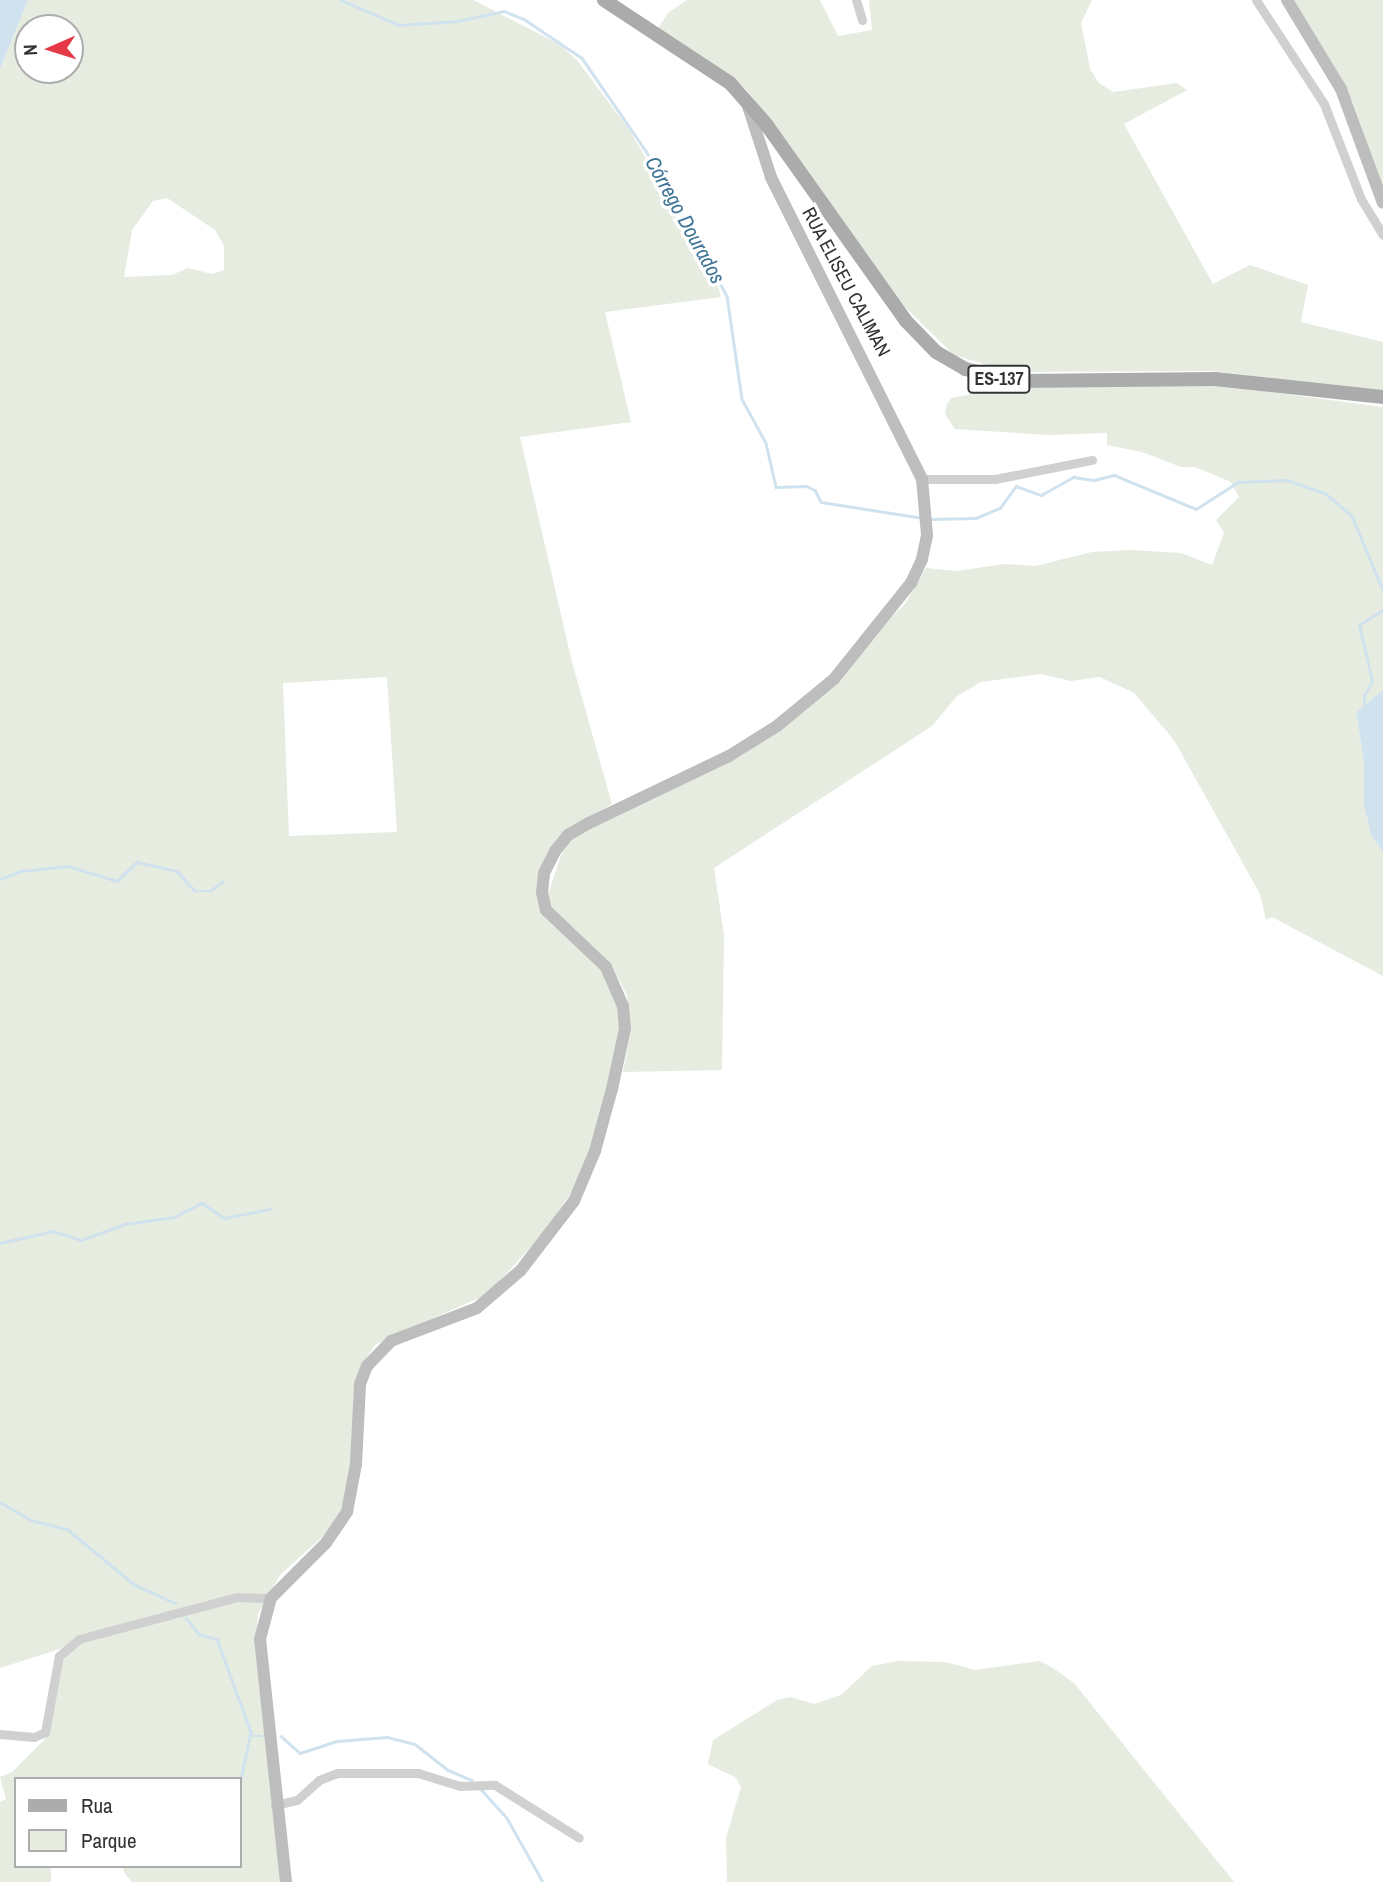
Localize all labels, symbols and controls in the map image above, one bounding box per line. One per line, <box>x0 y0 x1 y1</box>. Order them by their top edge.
north arrow <box>14 14 84 84</box>
text: N <box>17 44 43 56</box>
water label: Córrego Dourados <box>640 152 730 288</box>
street label: RUA ELISEU CALIMAN <box>797 203 895 361</box>
road number: ES-137 <box>966 365 1032 394</box>
legend <box>14 1777 242 1868</box>
text: Rua <box>81 1791 113 1820</box>
text: Parque <box>81 1826 137 1855</box>

